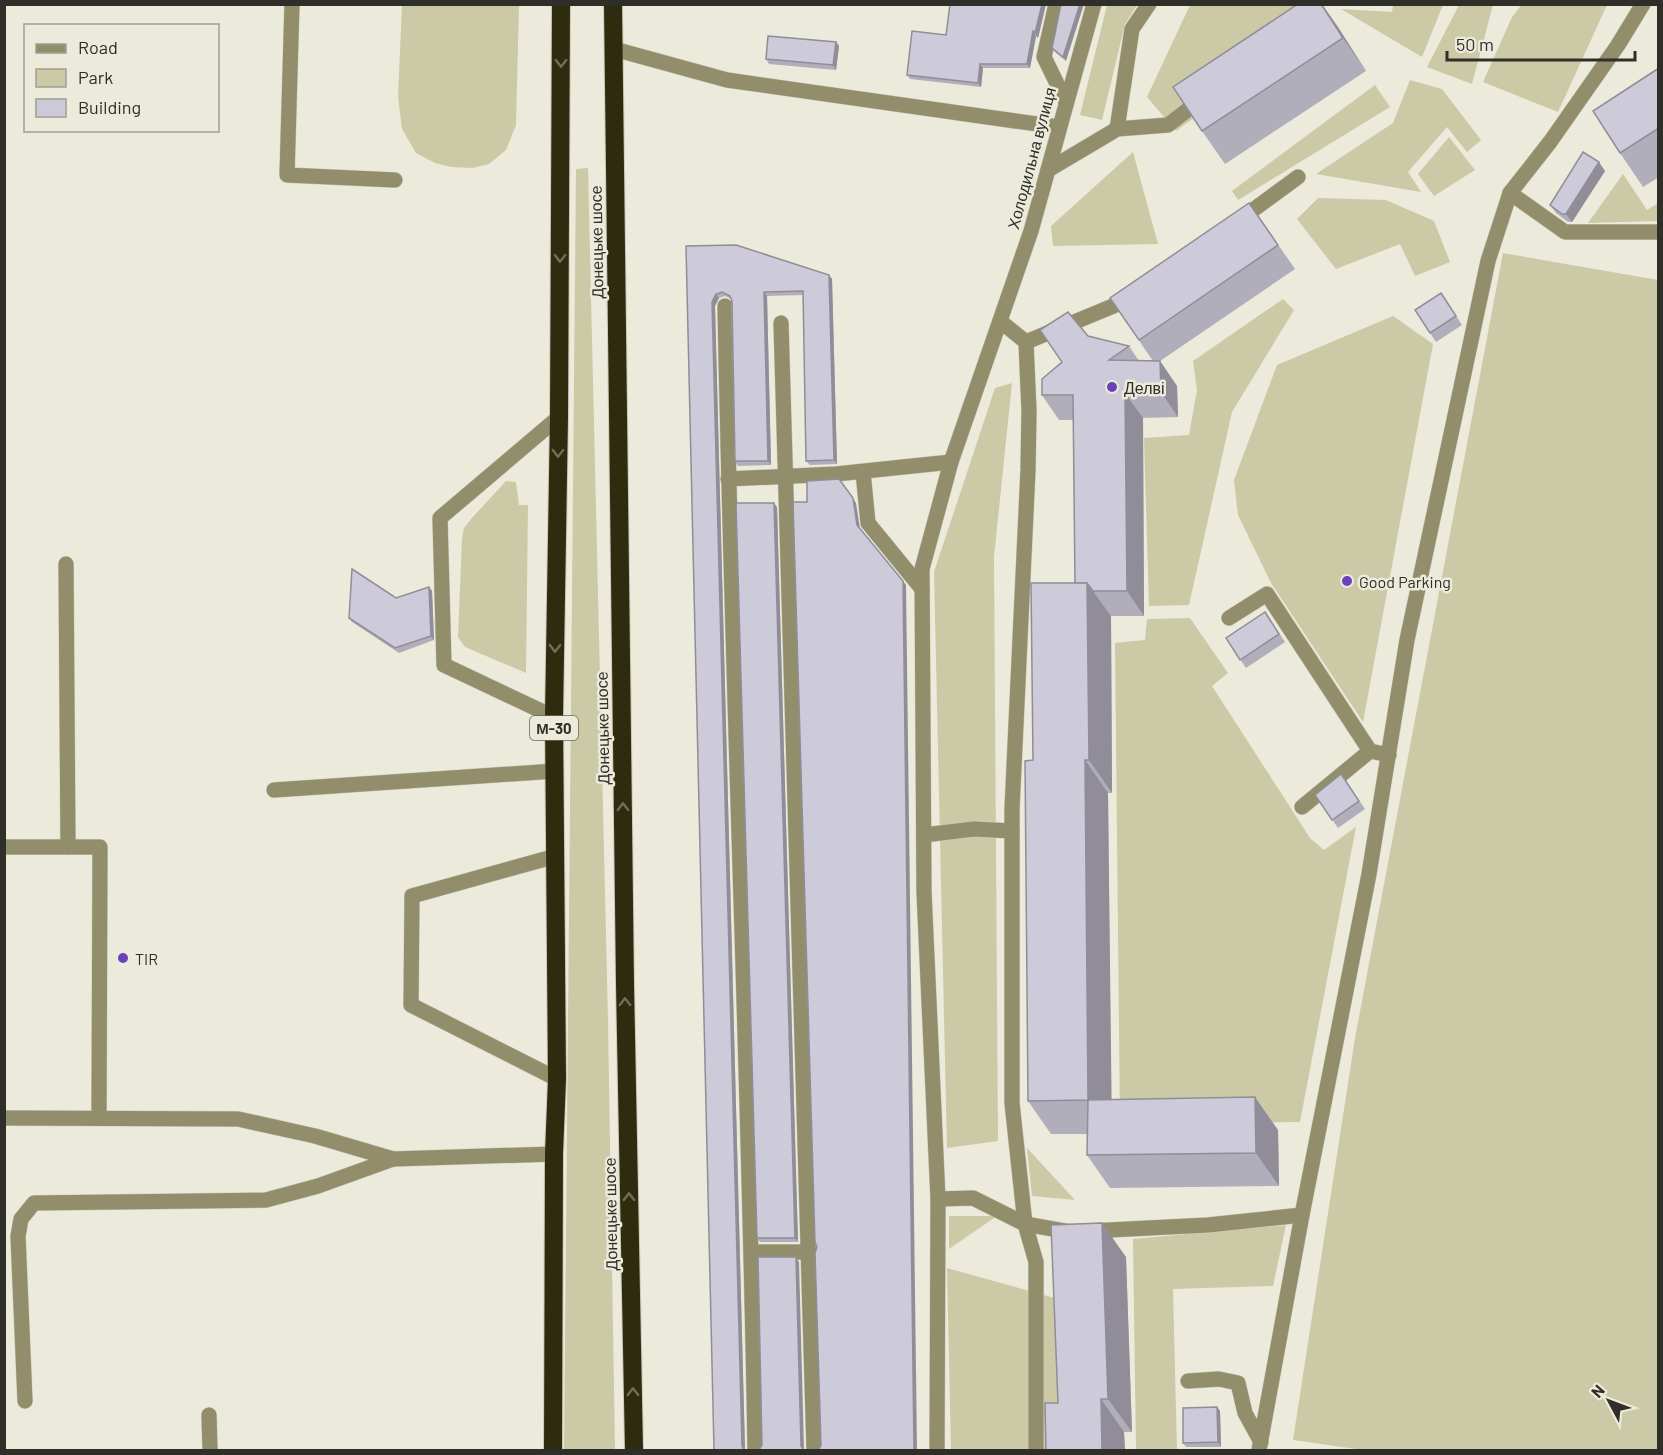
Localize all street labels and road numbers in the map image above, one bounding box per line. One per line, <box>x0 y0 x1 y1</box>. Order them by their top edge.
street label: Холодильна вулиця <box>1003 85 1059 231</box>
street label: Донецьке шосе <box>586 185 606 299</box>
street label: Донецьке шосе <box>592 671 612 785</box>
road number: М-30 <box>530 716 578 740</box>
street label: Донецьке шосе <box>600 1157 620 1271</box>

